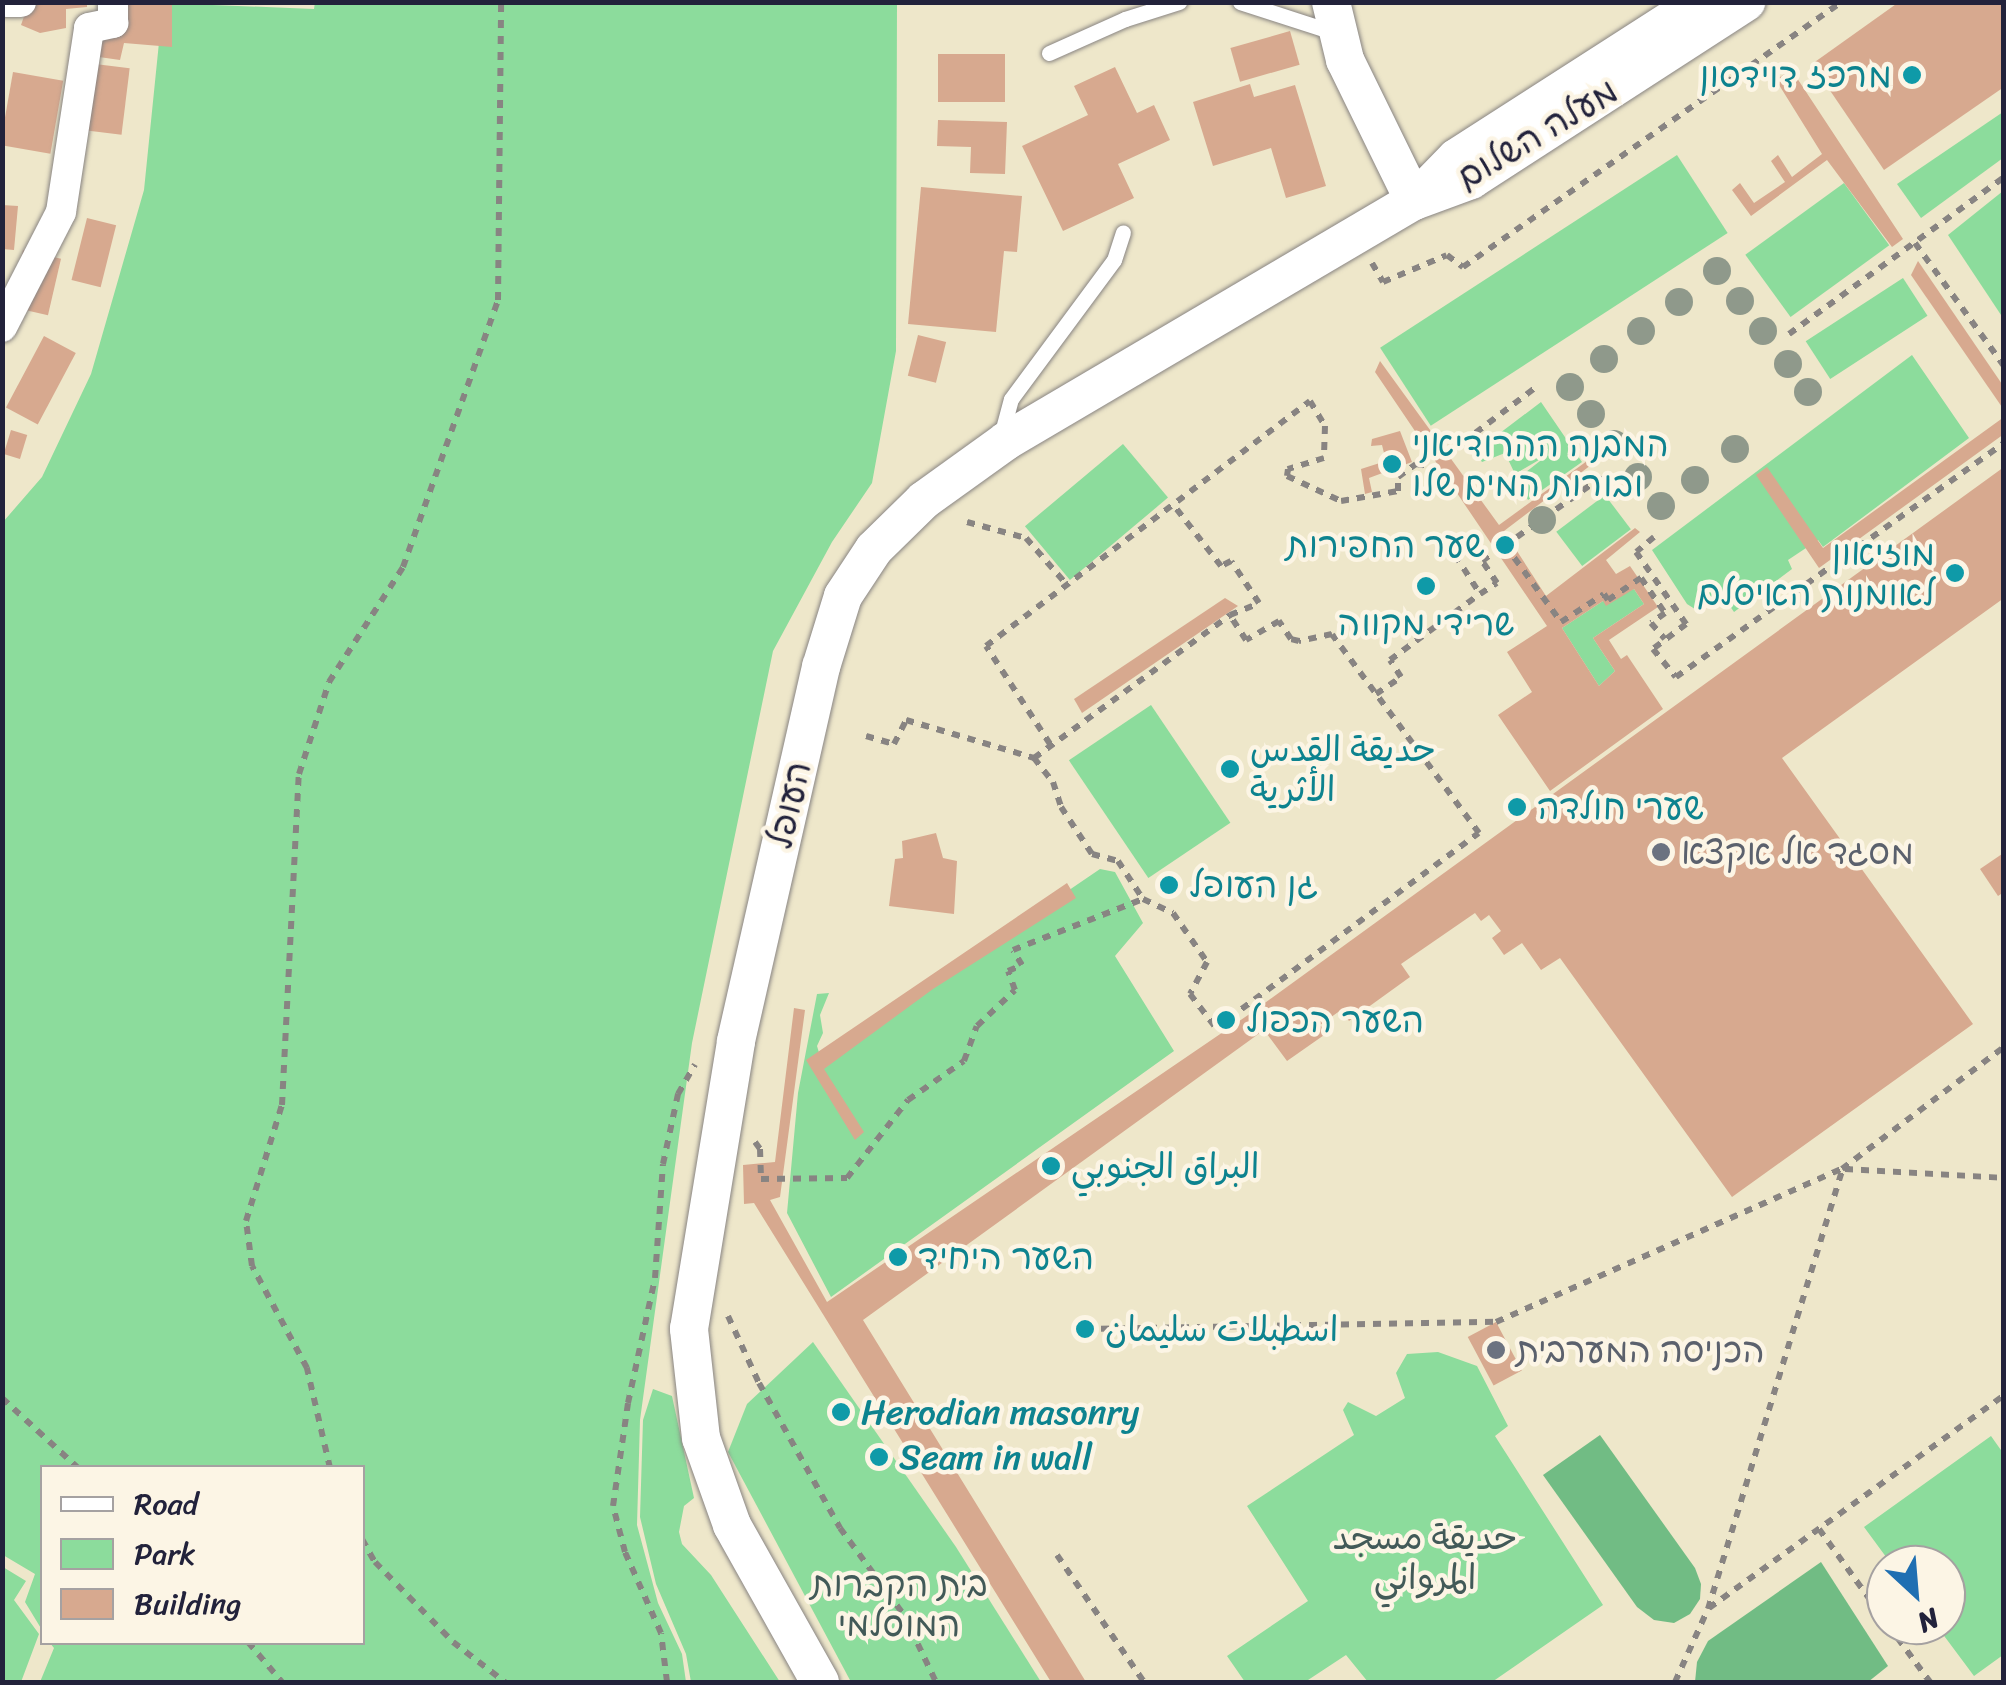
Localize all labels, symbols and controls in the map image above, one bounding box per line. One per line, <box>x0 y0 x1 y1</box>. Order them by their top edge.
place label: מרכז דוידסון <box>1699 54 1892 96</box>
marker: מרכז דוידסון <box>1901 64 1923 86</box>
street label: מעלה השלום <box>1449 70 1625 198</box>
place label: המבנה ההרודיאני ובורות המים שלו <box>1412 423 1669 505</box>
marker: המבנה ההרודיאני ובורות המים שלו <box>1381 453 1403 475</box>
place label: שער החפירות <box>1286 524 1485 566</box>
place label: מוזיאון לאומנות האיסלם <box>1697 532 1935 614</box>
marker: שער החפירות <box>1494 534 1516 556</box>
marker: מוזיאון לאומנות האיסלם <box>1944 562 1966 584</box>
marker: שרידי מקווה <box>1415 575 1437 597</box>
place label: שרידי מקווה <box>1337 602 1515 644</box>
place label: حديقة القدس الأثرية <box>1250 728 1436 810</box>
street label: העופל <box>759 757 819 853</box>
marker: حديقة القدس الأثرية <box>1219 758 1241 780</box>
place label: שערי חולדה <box>1537 786 1704 828</box>
marker: שערי חולדה <box>1506 796 1528 818</box>
place label: מסגד אל אקצא <box>1681 831 1914 873</box>
marker: מסגד אל אקצא <box>1650 841 1672 863</box>
place label: גן העופל <box>1189 864 1318 906</box>
marker: גן העופל <box>1158 874 1180 896</box>
place label: השער הכפול <box>1246 999 1424 1041</box>
marker: השער הכפול <box>1215 1009 1237 1031</box>
place label: البراق الجنوبي <box>1071 1145 1259 1187</box>
marker: البراق الجنوبي <box>1040 1155 1062 1177</box>
place label: השער היחיד <box>918 1236 1094 1278</box>
marker: השער היחיד <box>887 1246 909 1268</box>
place label: اسطبلات سليمان <box>1105 1308 1338 1350</box>
marker: اسطبلات سليمان <box>1074 1318 1096 1340</box>
place label: הכניסה המערבית <box>1516 1329 1765 1371</box>
marker: הכניסה המערבית <box>1485 1339 1507 1361</box>
place label: Herodian masonry <box>861 1391 1140 1433</box>
marker: Herodian masonry <box>830 1401 852 1423</box>
place label: Seam in wall <box>899 1436 1092 1478</box>
marker: Seam in wall <box>868 1446 890 1468</box>
legend <box>40 1465 365 1645</box>
text: Road <box>134 1477 198 1531</box>
park label: حديقة مسجد المرواني <box>1333 1516 1517 1598</box>
text: Park <box>134 1527 196 1581</box>
north arrow <box>1866 1545 1966 1645</box>
park label: בית הקברות המוסלמי <box>811 1563 987 1645</box>
text: Building <box>134 1577 241 1631</box>
text: N <box>1909 1594 1948 1647</box>

